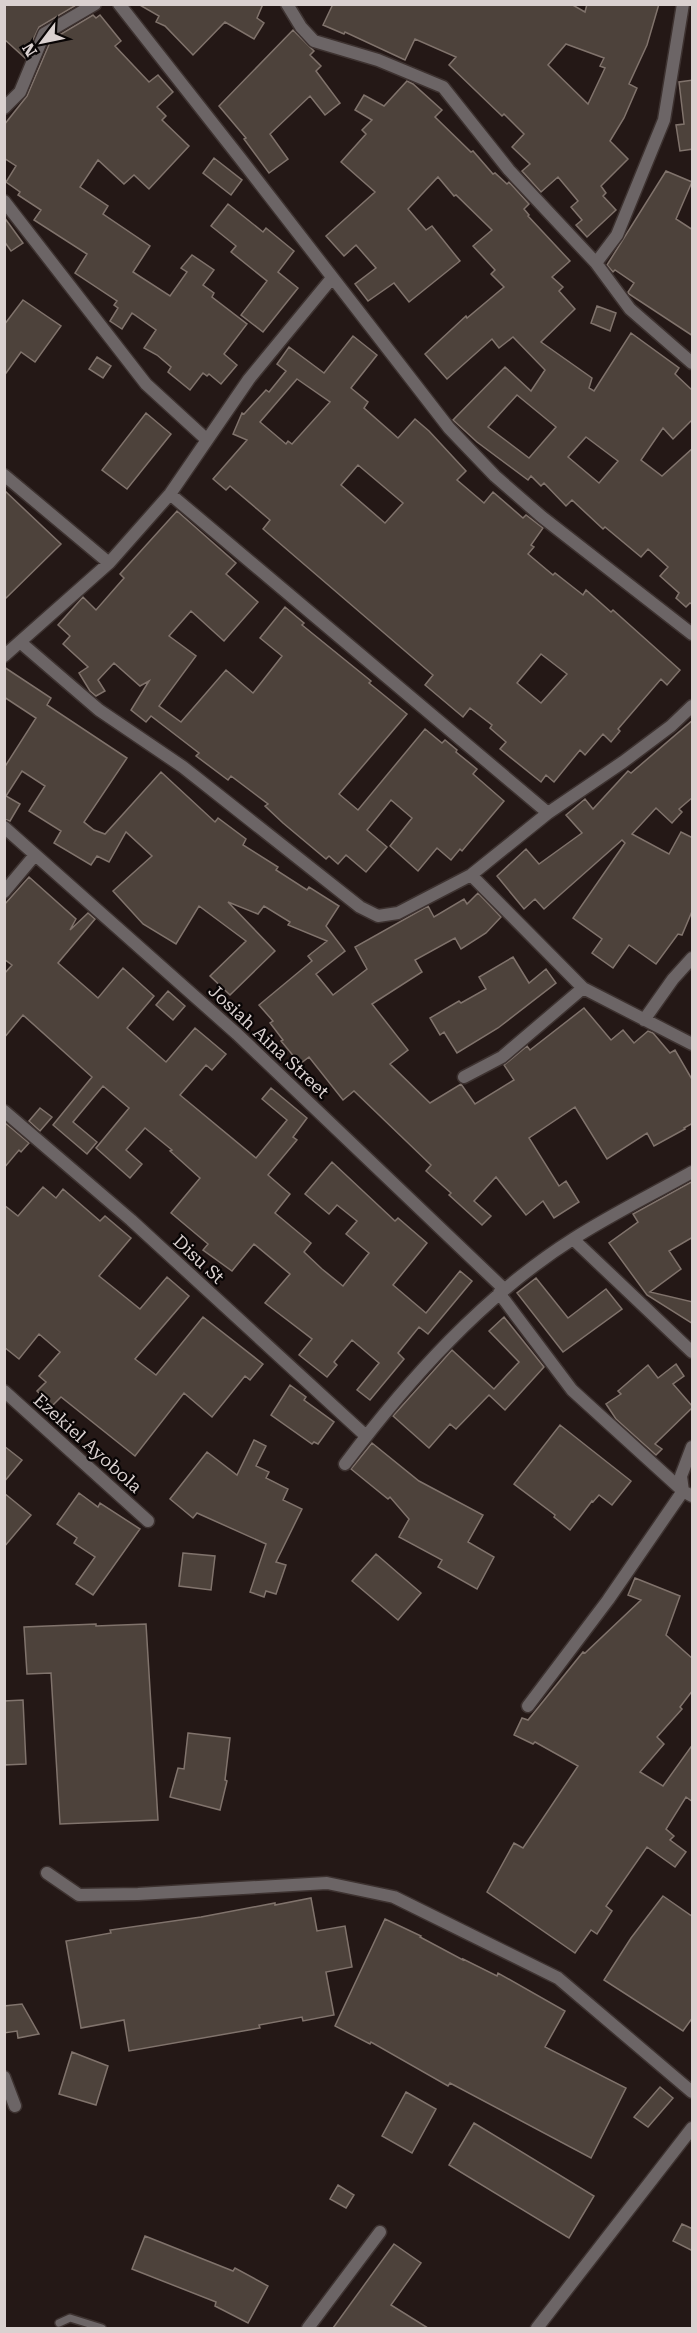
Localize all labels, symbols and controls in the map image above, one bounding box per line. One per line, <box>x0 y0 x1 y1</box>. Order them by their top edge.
north arrow <box>12 12 72 72</box>
text: N <box>18 39 41 60</box>
street label: Josiah Aina Street <box>204 980 334 1102</box>
street label: Disu St <box>169 1230 229 1288</box>
street label: Ezekiel Ayobola <box>30 1389 146 1497</box>

